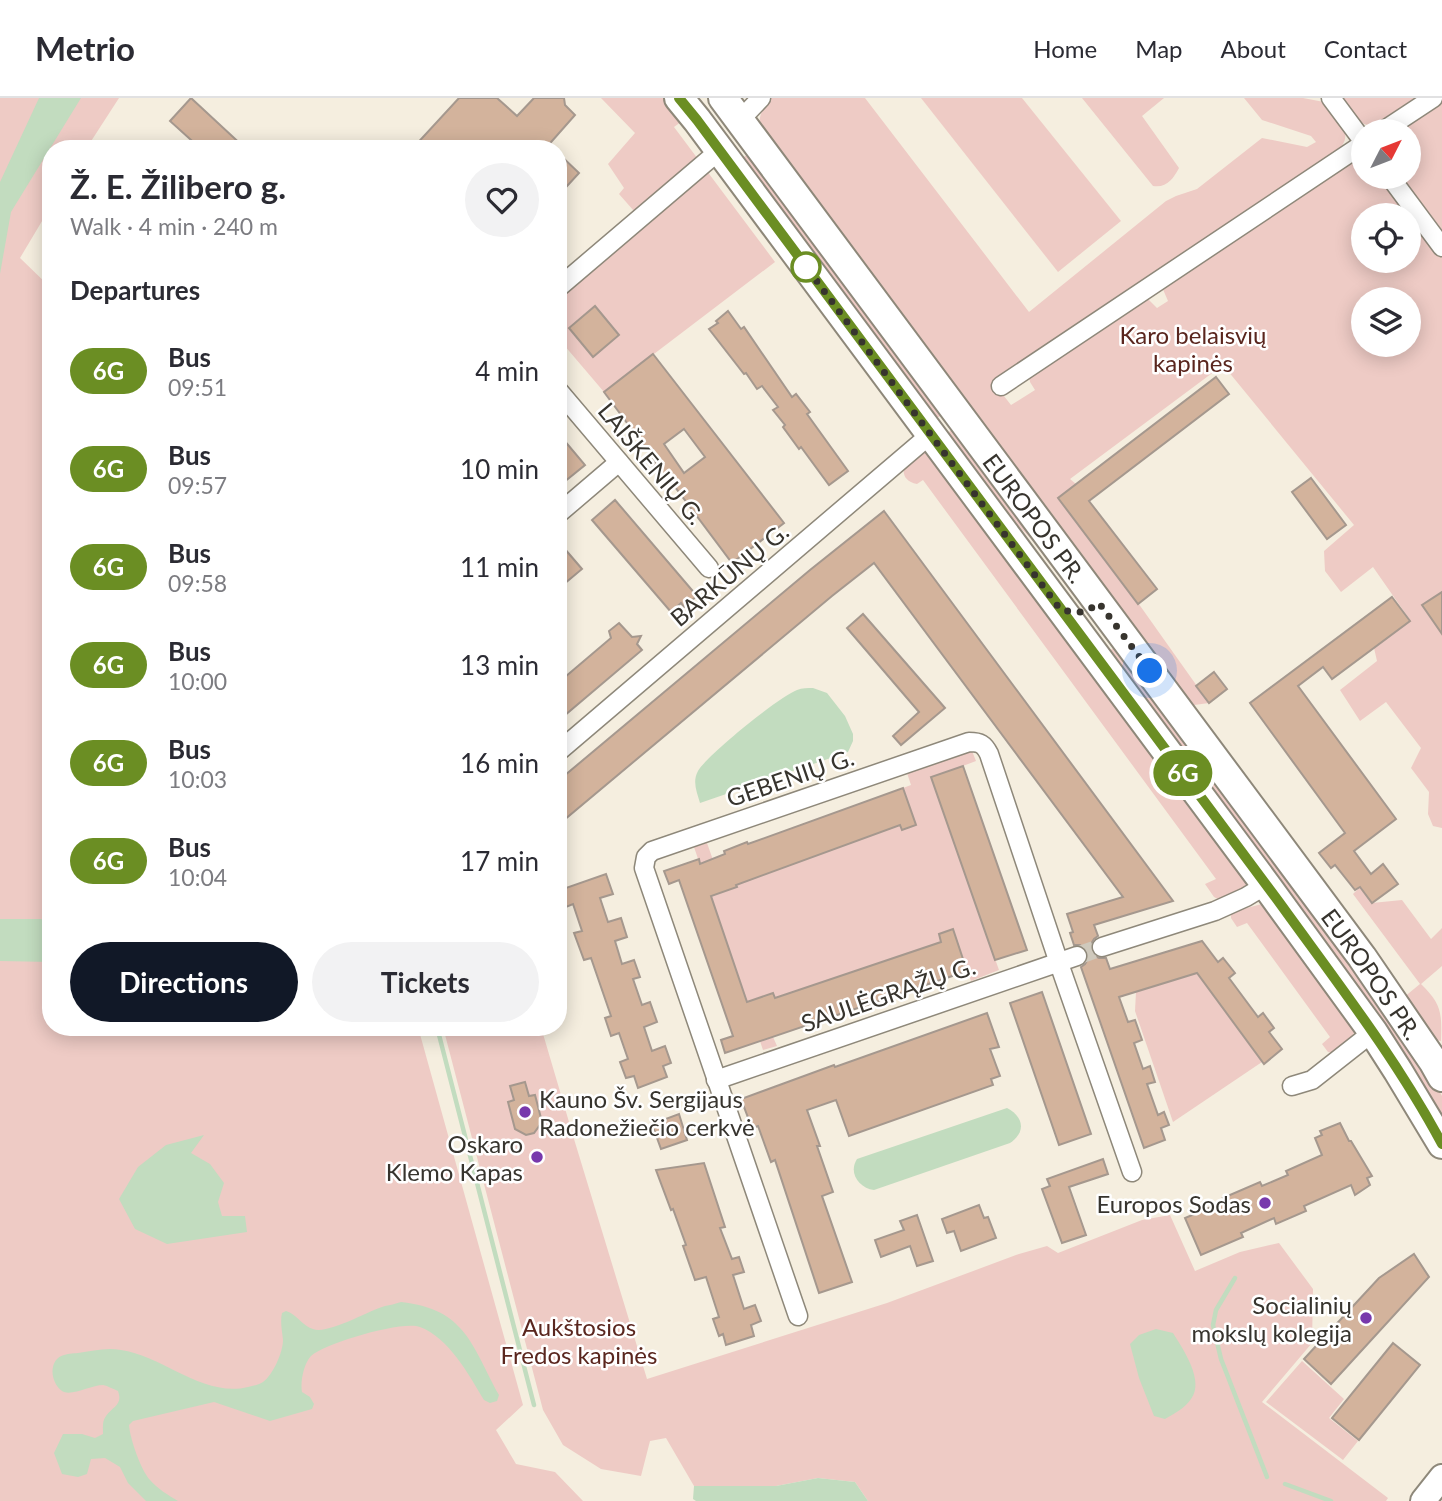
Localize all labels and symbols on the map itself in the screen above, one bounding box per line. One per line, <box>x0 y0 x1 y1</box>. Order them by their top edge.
north arrow <box>1351 119 1421 189</box>
unlabelled marker <box>791 252 821 282</box>
park label: Karo belaisvių kapinės <box>1120 320 1267 377</box>
street label: LAIŠKENIŲ G. <box>593 396 711 530</box>
street label: EUROPOS PR. <box>978 447 1093 588</box>
street label: BARKŪNŲ G. <box>664 516 794 632</box>
your location <box>1132 653 1167 688</box>
street label: GEBENIŲ G. <box>722 742 858 812</box>
line badge: 6G <box>1152 750 1214 796</box>
street label: EUROPOS PR. <box>1316 902 1428 1045</box>
street label: SAULĖGRĄŽŲ G. <box>797 951 979 1037</box>
place label: Kauno Šv. Sergijaus Radonežiečio cerkvė <box>539 1084 755 1141</box>
marker: Kauno Šv. Sergijaus Radonežiečio cerkvė <box>517 1104 533 1120</box>
place label: Oskaro Klemo Kapas <box>386 1129 523 1186</box>
marker: Oskaro Klemo Kapas <box>529 1149 545 1165</box>
place label: Europos Sodas <box>1097 1189 1251 1218</box>
marker: Europos Sodas <box>1257 1195 1273 1211</box>
place label: Socialinių mokslų kolegija <box>1191 1290 1353 1347</box>
marker: Socialinių mokslų kolegija <box>1358 1310 1374 1326</box>
park label: Aukštosios Fredos kapinės <box>501 1312 657 1369</box>

